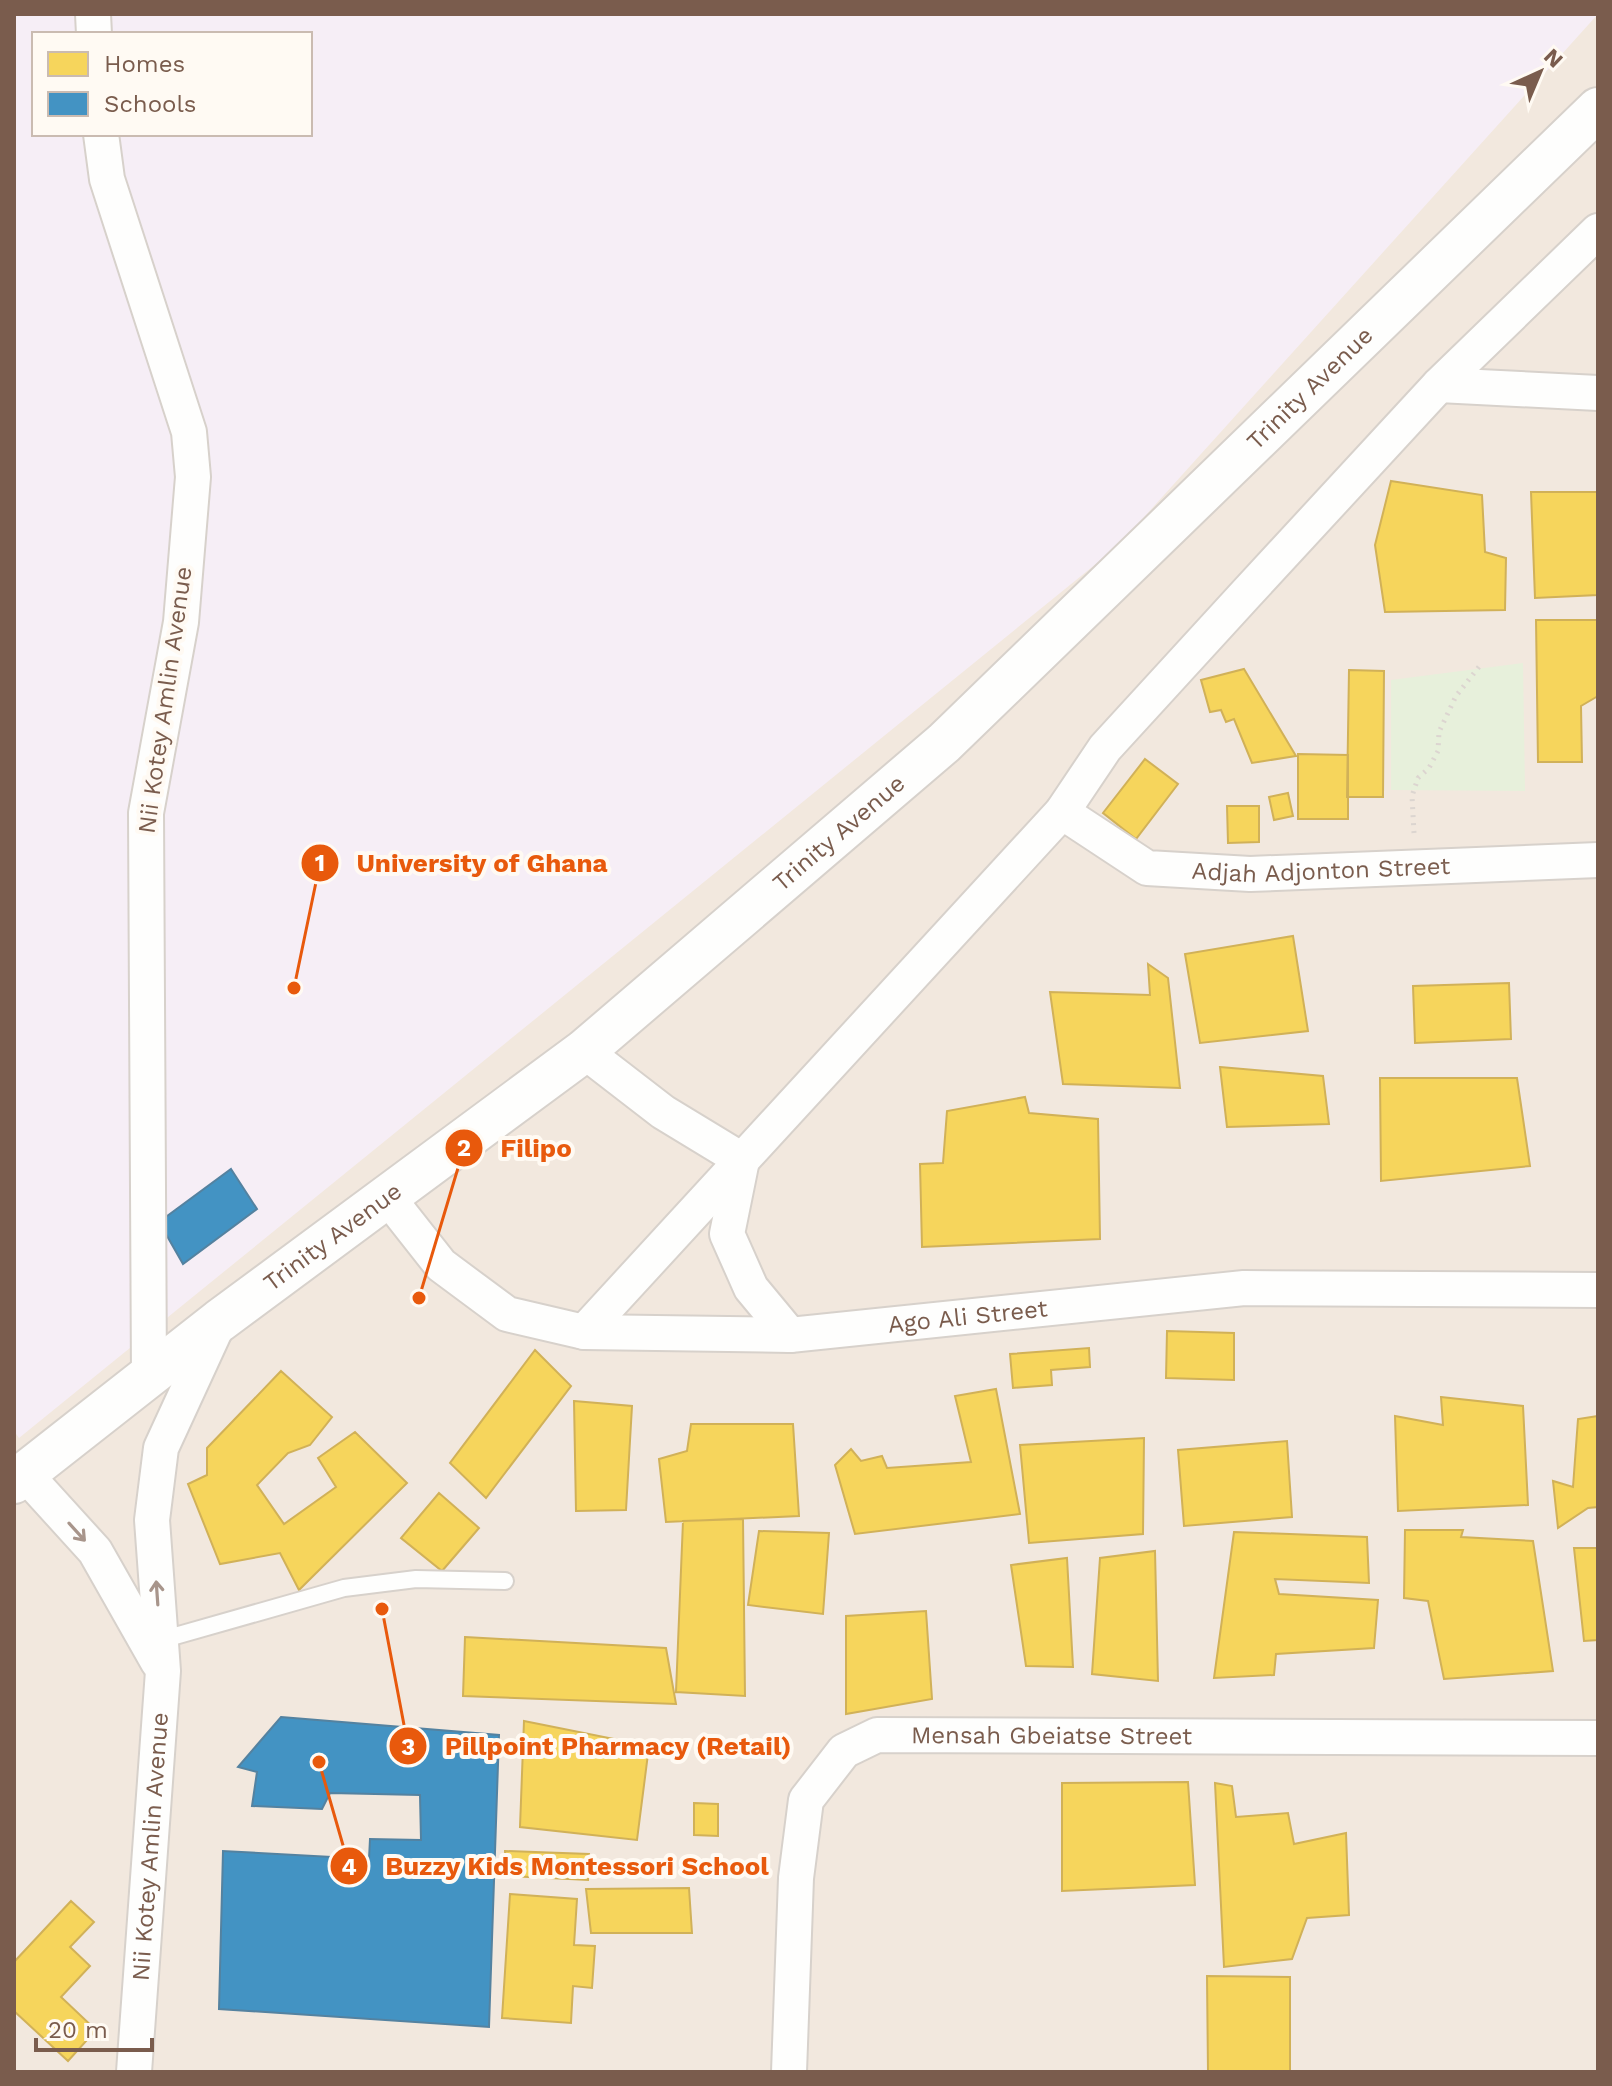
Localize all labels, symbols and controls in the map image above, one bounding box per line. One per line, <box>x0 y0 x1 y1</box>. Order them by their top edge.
legend <box>32 32 312 136</box>
north arrow <box>1500 32 1580 112</box>
text: N <box>1539 43 1568 73</box>
text: Homes <box>104 50 185 78</box>
text: Schools <box>104 90 196 118</box>
street label: Trinity Avenue <box>1241 321 1379 456</box>
street label: Nii Kotey Amlin Avenue <box>132 565 198 835</box>
street label: Trinity Avenue <box>767 769 910 897</box>
callout: University of Ghana <box>300 838 625 888</box>
text: University of Ghana <box>356 848 608 878</box>
text: 1 <box>315 849 325 877</box>
street label: Adjah Adjonton Street <box>1191 852 1451 888</box>
callout: Filipo <box>444 1123 588 1173</box>
text: Filipo <box>500 1133 572 1163</box>
text: 2 <box>457 1134 471 1162</box>
street label: Trinity Avenue <box>258 1177 407 1297</box>
street label: Ago Ali Street <box>887 1294 1049 1339</box>
one-way arrow <box>68 1521 86 1541</box>
one-way arrow <box>149 1580 164 1607</box>
street label: Nii Kotey Amlin Avenue <box>127 1711 174 1982</box>
callout: Pillpoint Pharmacy (Retail) <box>388 1721 807 1771</box>
street label: Mensah Gbeiatse Street <box>911 1721 1192 1750</box>
text: Pillpoint Pharmacy (Retail) <box>445 1731 791 1761</box>
text: 3 <box>401 1733 415 1761</box>
callout: Buzzy Kids Montessori School <box>329 1841 785 1891</box>
text: Buzzy Kids Montessori School <box>385 1851 769 1881</box>
text: 4 <box>341 1853 357 1881</box>
scale bar <box>36 2002 152 2052</box>
text: 20 m <box>48 2016 108 2044</box>

